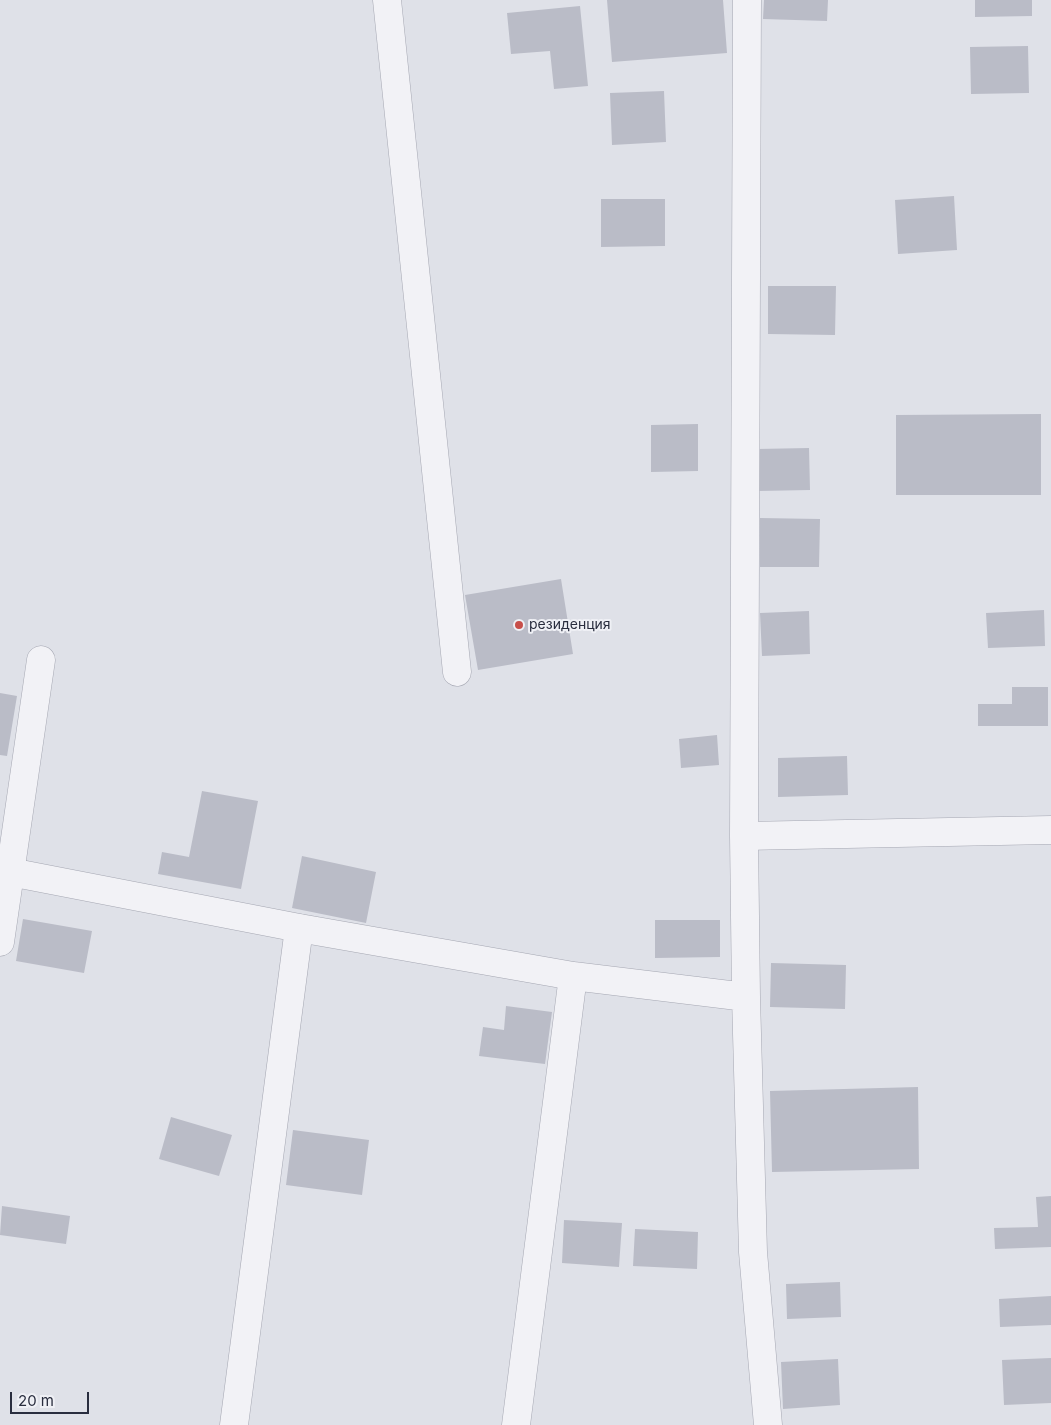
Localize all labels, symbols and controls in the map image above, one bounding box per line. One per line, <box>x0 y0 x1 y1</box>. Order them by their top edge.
place label: резиденция <box>529 617 611 633</box>
marker: резиденция <box>513 619 525 631</box>
scale bar <box>12 1382 91 1414</box>
text: 20 m <box>18 1391 54 1410</box>

